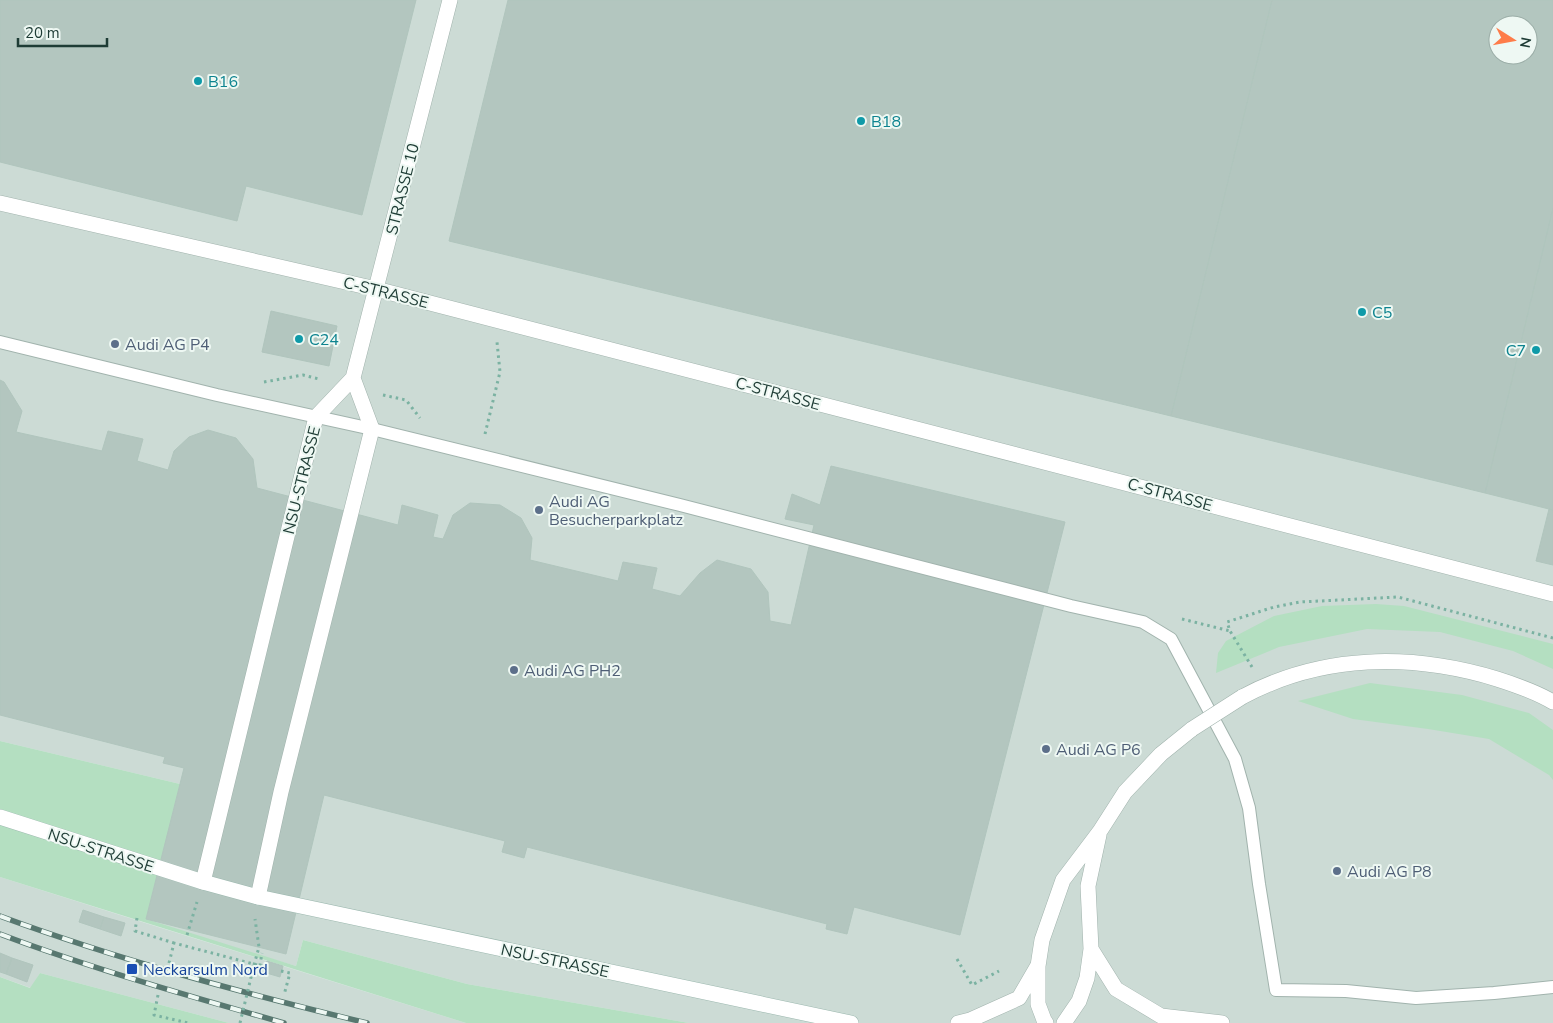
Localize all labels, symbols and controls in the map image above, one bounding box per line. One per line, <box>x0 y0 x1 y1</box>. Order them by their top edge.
scale bar <box>18 15 106 47</box>
north arrow <box>1488 15 1538 65</box>
text: 20 m <box>25 23 60 43</box>
text: N <box>1515 35 1536 49</box>
place label: B16 <box>208 71 238 93</box>
marker: B16 <box>192 75 204 87</box>
place label: B18 <box>871 111 901 133</box>
marker: B18 <box>855 115 867 127</box>
street label: STRASSE 10 <box>381 141 425 237</box>
street label: C-STRASSE <box>341 272 431 314</box>
place label: C5 <box>1372 302 1392 324</box>
marker: C5 <box>1356 306 1368 318</box>
place label: C24 <box>309 329 339 351</box>
marker: C24 <box>293 333 305 345</box>
place label: Audi AG P4 <box>125 334 210 356</box>
marker: Audi AG P4 <box>109 338 121 350</box>
place label: C7 <box>1506 340 1526 362</box>
marker: C7 <box>1530 344 1542 356</box>
street label: C-STRASSE <box>733 372 823 416</box>
street label: NSU-STRASSE <box>278 424 326 536</box>
street label: C-STRASSE <box>1125 473 1215 517</box>
place label: Audi AG Besucherparkplatz <box>549 491 683 531</box>
marker: Audi AG Besucherparkplatz <box>533 504 545 516</box>
place label: Audi AG PH2 <box>524 660 621 682</box>
marker: Audi AG PH2 <box>508 664 520 676</box>
place label: Audi AG P6 <box>1056 739 1141 761</box>
marker: Audi AG P6 <box>1040 743 1052 755</box>
street label: NSU-STRASSE <box>45 823 156 878</box>
place label: Audi AG P8 <box>1347 861 1432 883</box>
marker: Audi AG P8 <box>1331 865 1343 877</box>
street label: NSU-STRASSE <box>499 939 611 983</box>
place label: Neckarsulm Nord <box>143 959 268 981</box>
marker: Neckarsulm Nord <box>125 962 139 976</box>

